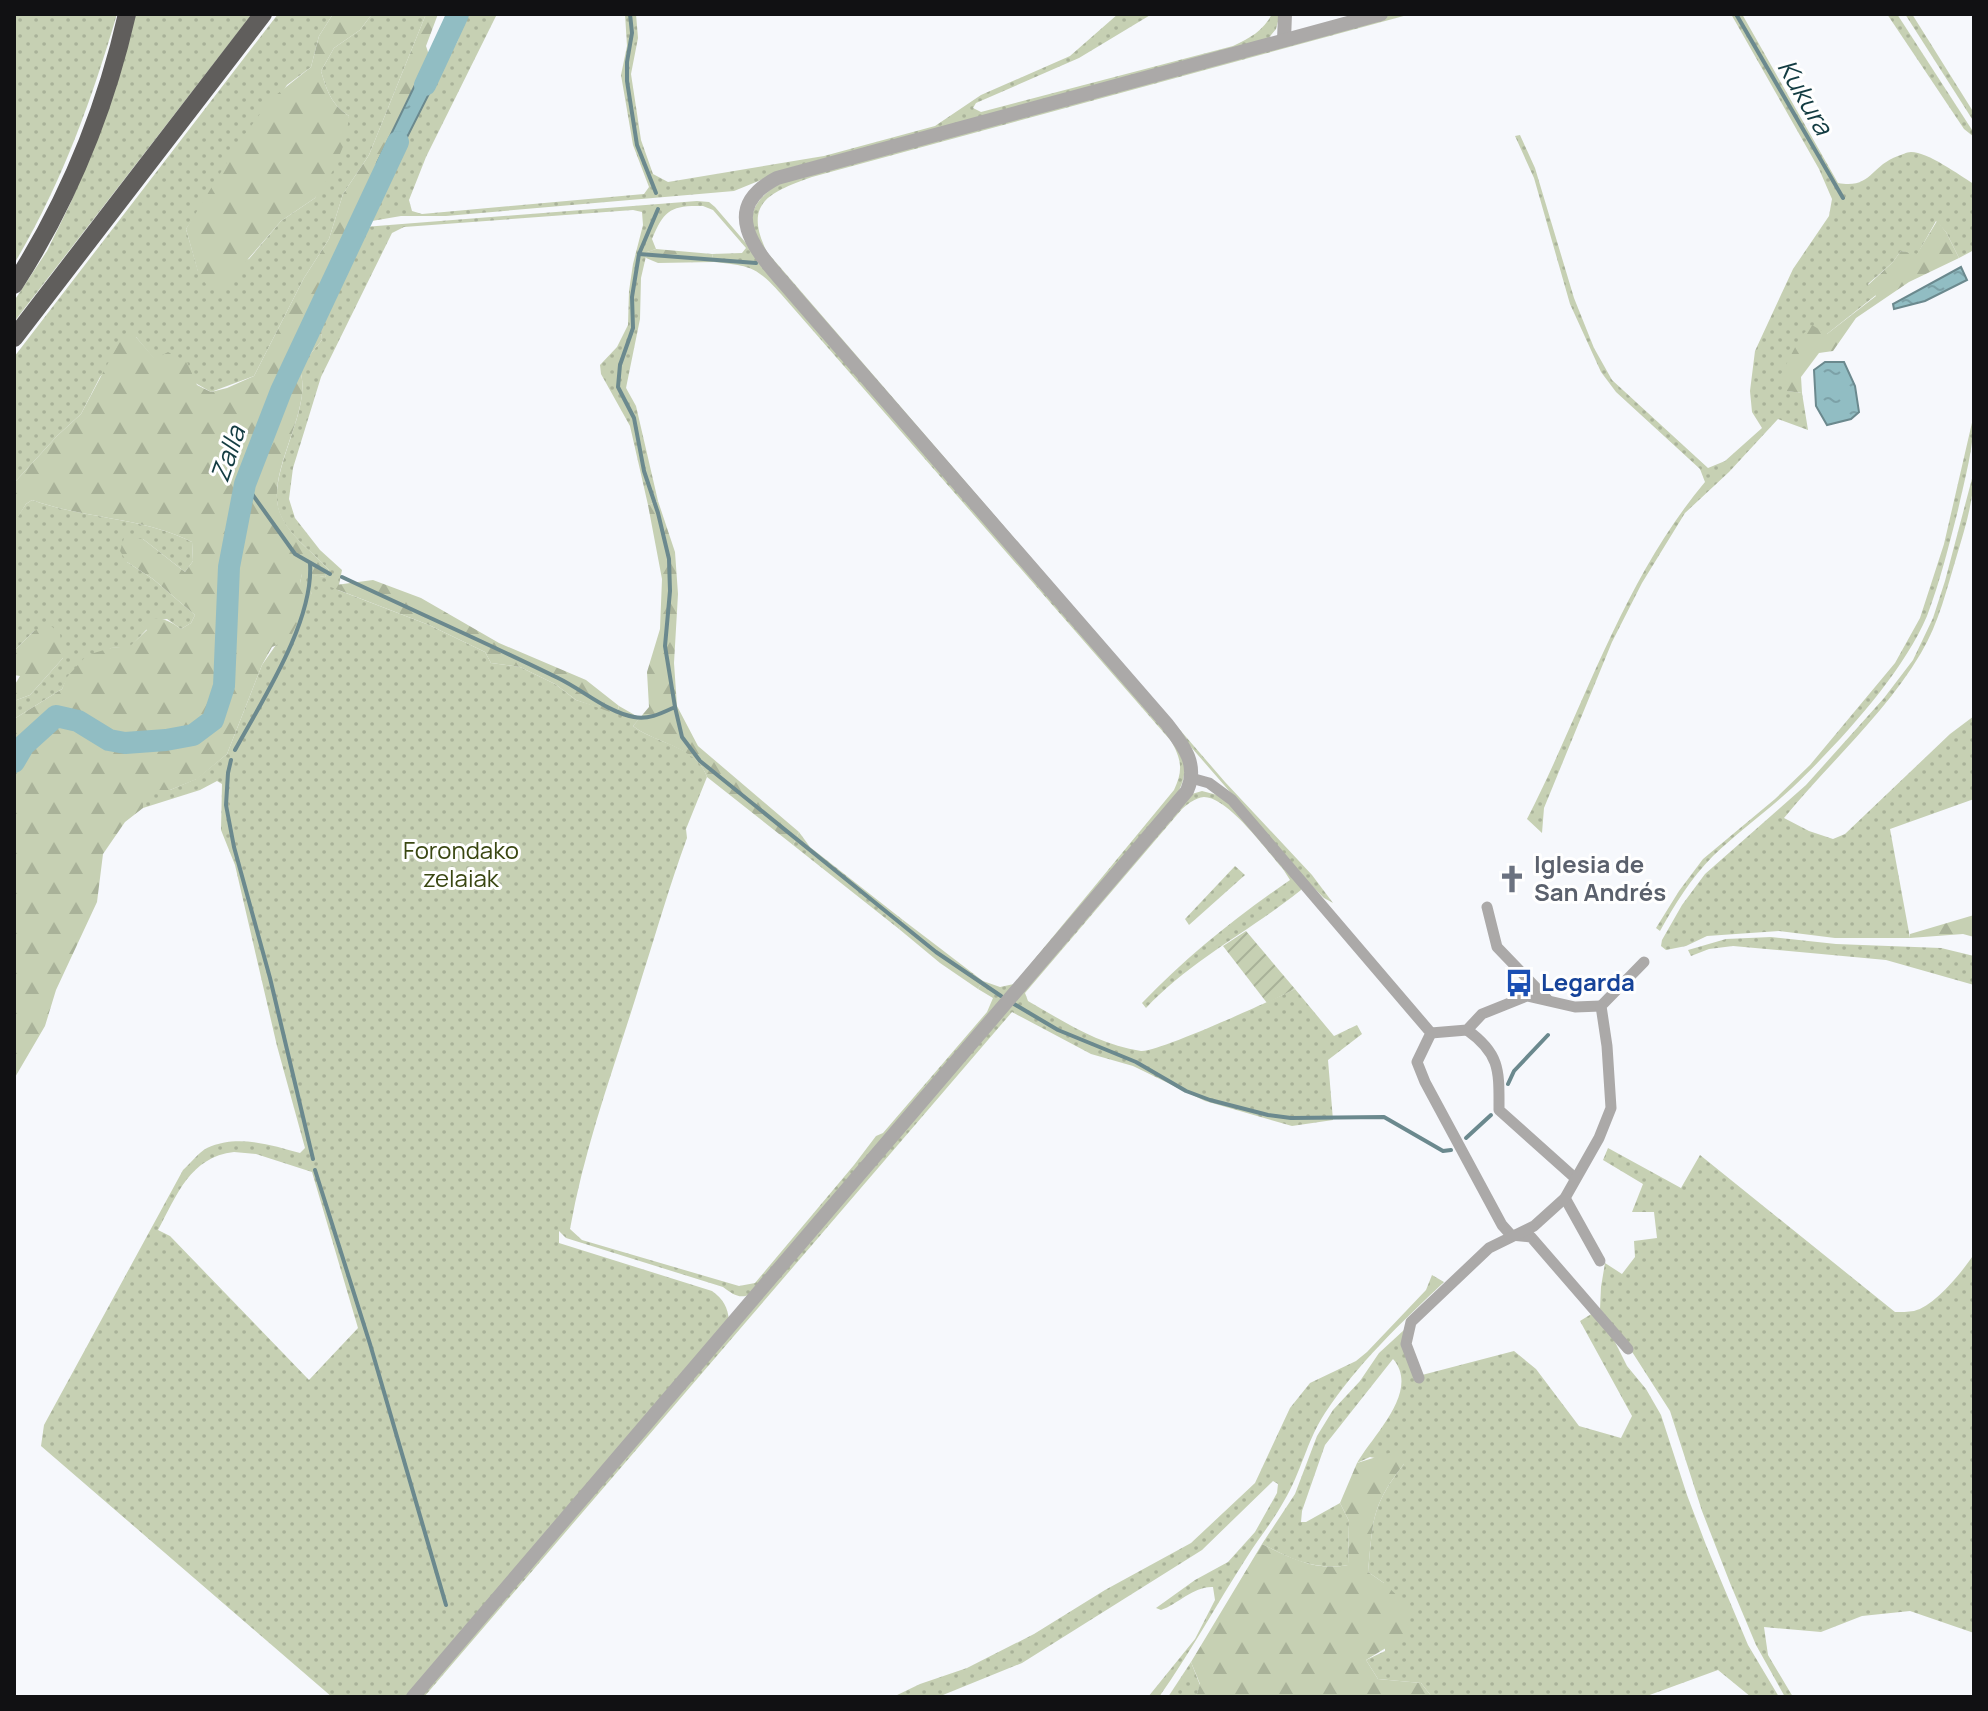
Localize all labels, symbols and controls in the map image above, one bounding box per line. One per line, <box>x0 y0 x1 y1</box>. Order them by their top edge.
water label: Kukura <box>1770 52 1843 142</box>
water label: Zalla <box>201 419 254 486</box>
park label: Forondako zelaiak <box>403 833 519 894</box>
place label: Iglesia de San Andrés <box>1534 847 1666 908</box>
church icon: Iglesia de San Andrés <box>1497 864 1527 894</box>
place label: Legarda <box>1541 965 1635 998</box>
bus stop icon: Legarda <box>1504 968 1534 998</box>

